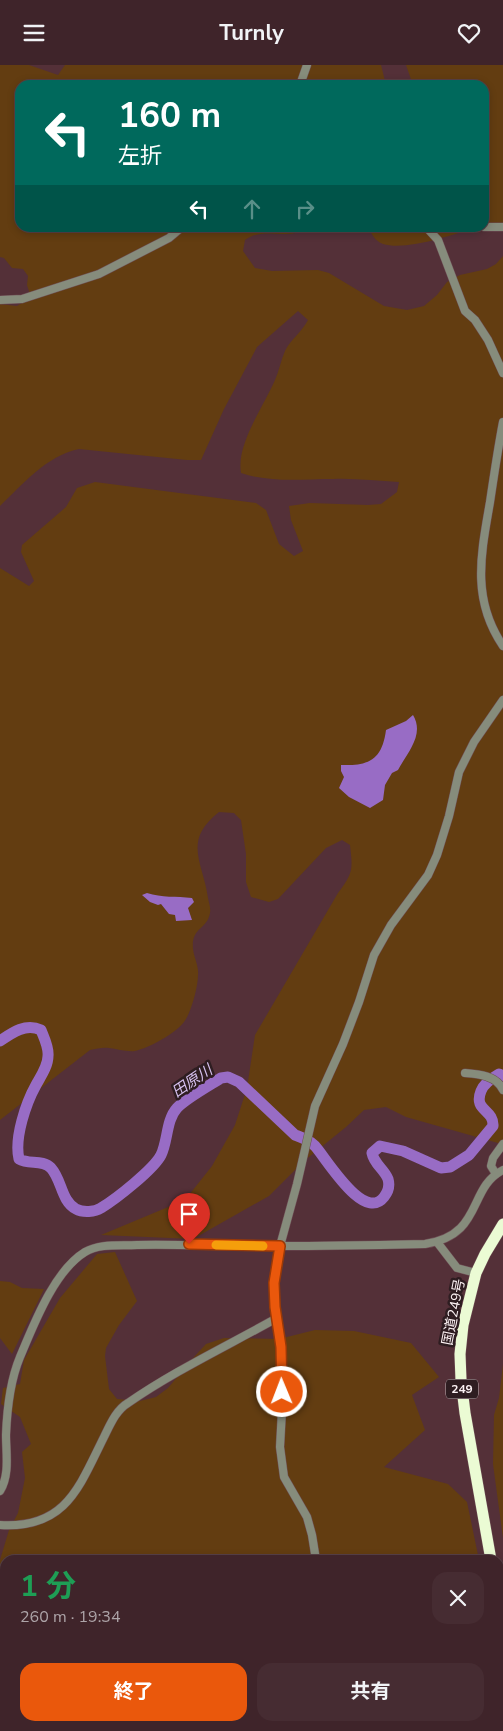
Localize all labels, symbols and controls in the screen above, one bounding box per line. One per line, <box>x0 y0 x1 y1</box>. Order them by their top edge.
text: Turnly <box>219 18 284 48</box>
icon: menu <box>20 19 48 47</box>
icon: heart <box>455 19 483 47</box>
text: 160 m <box>118 92 221 139</box>
icon: left <box>35 100 100 165</box>
text: 左折 <box>118 141 162 171</box>
icon: left <box>185 195 213 223</box>
icon: ahead <box>238 195 266 223</box>
icon: right <box>291 195 319 223</box>
water label: 田原川 <box>168 1059 218 1102</box>
pin <box>168 1193 210 1244</box>
icon: arrive <box>175 1200 203 1228</box>
street label: 国道249号 <box>438 1277 469 1347</box>
position arrow <box>255 1365 307 1417</box>
road number: 249 <box>446 1380 478 1399</box>
text: 1 分 <box>20 1566 76 1607</box>
button: close <box>432 1572 484 1624</box>
text: 260 m · 19:34 <box>20 1606 121 1628</box>
button: 終了 <box>20 1663 247 1721</box>
button: 共有 <box>257 1663 484 1721</box>

